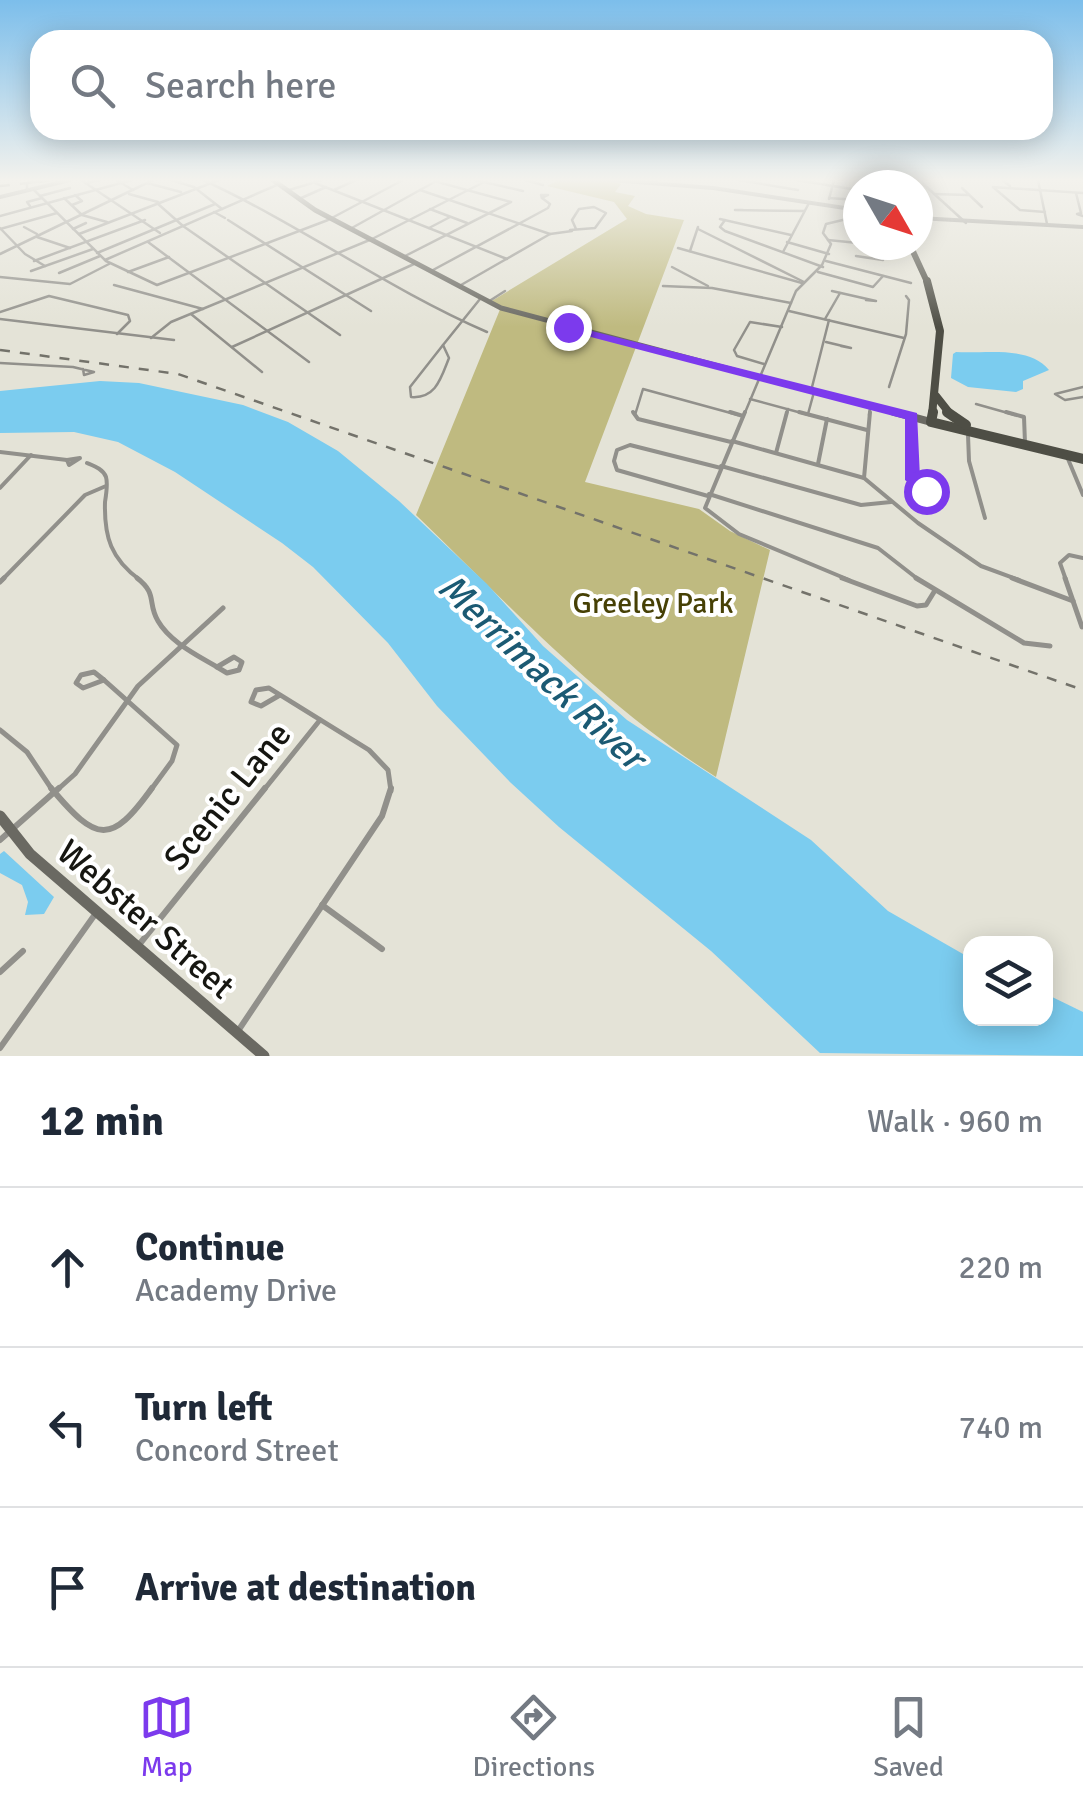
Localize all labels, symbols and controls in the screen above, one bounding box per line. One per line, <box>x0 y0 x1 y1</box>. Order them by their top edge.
search box <box>30 30 1053 140</box>
icon: search <box>65 58 120 113</box>
text: Search here <box>145 62 337 109</box>
north arrow <box>843 170 933 260</box>
route end <box>546 305 592 351</box>
route start <box>904 469 950 515</box>
water label: Merrimack River <box>428 564 659 783</box>
park label: Greeley Park <box>572 585 734 622</box>
street label: Scenic Lane <box>155 713 300 879</box>
street label: Webster Street <box>48 831 243 1008</box>
map controls <box>963 936 1053 1026</box>
button: layers <box>963 936 1053 1026</box>
text: 12 min <box>40 1096 164 1147</box>
text: Walk · 960 m <box>867 1102 1043 1141</box>
text: Continue <box>135 1224 285 1271</box>
icon: ahead <box>40 1240 95 1295</box>
text: 220 m <box>959 1248 1043 1287</box>
text: Academy Drive <box>135 1271 337 1310</box>
text: Turn left <box>135 1384 273 1431</box>
icon: left <box>40 1400 95 1455</box>
text: 740 m <box>959 1408 1043 1447</box>
text: Concord Street <box>135 1431 339 1470</box>
icon: arrive <box>40 1560 95 1615</box>
text: Arrive at destination <box>135 1564 476 1611</box>
tab: Map <box>139 1690 194 1784</box>
tab: Directions <box>473 1690 595 1784</box>
tab: Saved <box>873 1690 944 1784</box>

